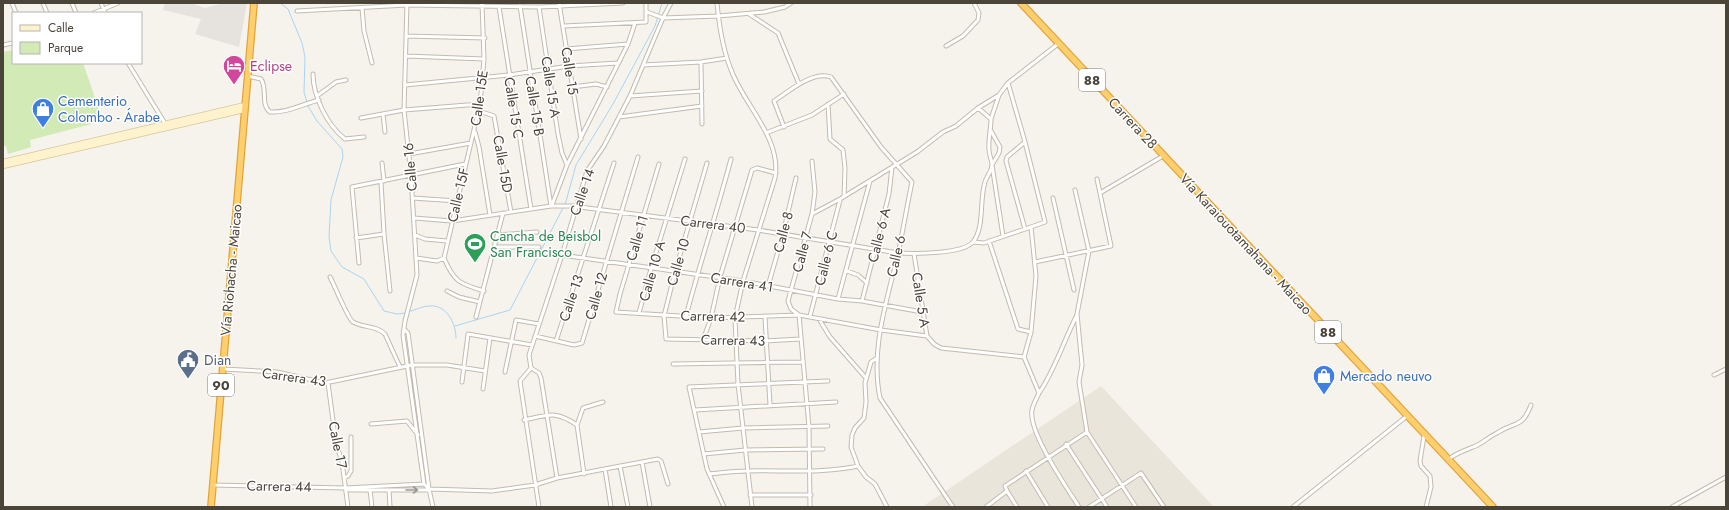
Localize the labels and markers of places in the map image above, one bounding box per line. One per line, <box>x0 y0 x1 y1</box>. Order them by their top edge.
hotel icon: Eclipse <box>221 53 247 86</box>
place label: Eclipse <box>250 56 292 76</box>
place label: Cementerio Colombo - Árabe <box>58 91 160 127</box>
shop icon: Cementerio Colombo - Árabe <box>30 96 56 129</box>
place label: Cancha de Beisbol San Francisco <box>490 226 601 262</box>
sports icon: Cancha de Beisbol San Francisco <box>462 231 488 264</box>
public building icon: Dian <box>175 347 201 380</box>
place label: Dian <box>204 350 231 370</box>
shop icon: Mercado neuvo <box>1311 363 1337 396</box>
place label: Mercado neuvo <box>1340 366 1432 386</box>

